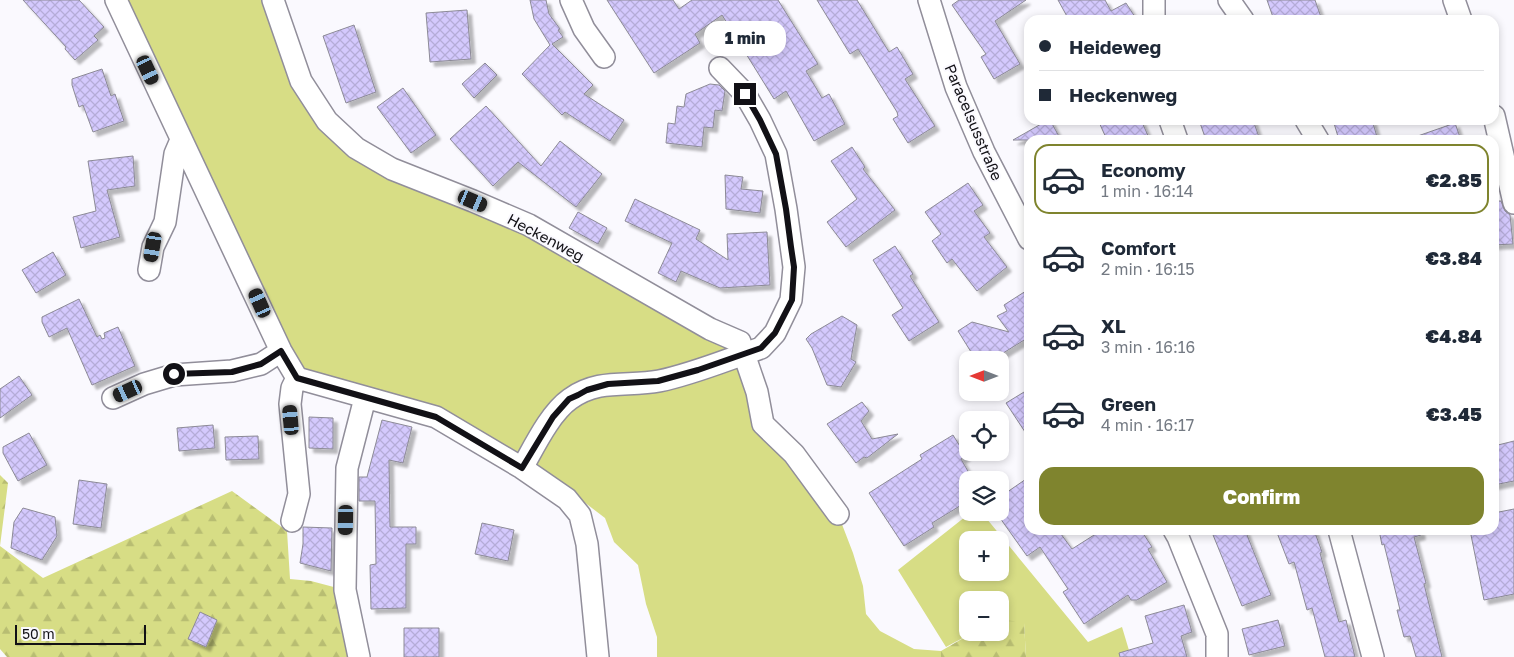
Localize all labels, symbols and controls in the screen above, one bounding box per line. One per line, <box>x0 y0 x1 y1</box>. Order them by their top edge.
callout: 1 min <box>704 22 786 56</box>
text: 1 min <box>725 28 765 48</box>
text: Heideweg <box>1069 35 1161 58</box>
car <box>134 53 161 87</box>
street label: Paracelsusstraße <box>941 61 1007 183</box>
route end <box>734 83 756 105</box>
text: Heckenweg <box>1069 83 1177 106</box>
icon: car <box>1041 157 1086 202</box>
text: Economy <box>1101 158 1186 181</box>
text: €2.85 <box>1426 168 1482 191</box>
text: 1 min · 16:14 <box>1101 181 1194 201</box>
car <box>456 188 489 214</box>
street label: Heckenweg <box>505 209 587 265</box>
car <box>143 231 162 263</box>
icon: car <box>1041 235 1086 280</box>
text: Comfort <box>1101 236 1176 259</box>
text: €3.84 <box>1426 246 1482 269</box>
text: 2 min · 16:15 <box>1101 259 1195 279</box>
car <box>247 286 272 320</box>
icon: car <box>1041 313 1086 358</box>
text: XL <box>1101 314 1126 337</box>
text: €4.84 <box>1425 324 1482 347</box>
text: 3 min · 16:16 <box>1101 337 1195 357</box>
north arrow <box>959 351 1009 401</box>
map controls <box>959 351 1009 641</box>
route start <box>163 363 185 385</box>
car <box>111 378 144 404</box>
icon: car <box>1041 391 1086 436</box>
text: Green <box>1101 392 1156 415</box>
text: €3.45 <box>1426 402 1482 425</box>
car <box>282 404 299 436</box>
button: locate <box>959 411 1009 461</box>
text: 4 min · 16:17 <box>1101 415 1194 435</box>
button: Confirm <box>1039 467 1484 525</box>
button: layers <box>959 471 1009 521</box>
car <box>338 505 353 535</box>
button: + <box>959 531 1009 581</box>
button: − <box>959 591 1009 641</box>
scale bar <box>15 622 146 645</box>
text: 50 m <box>22 625 55 642</box>

